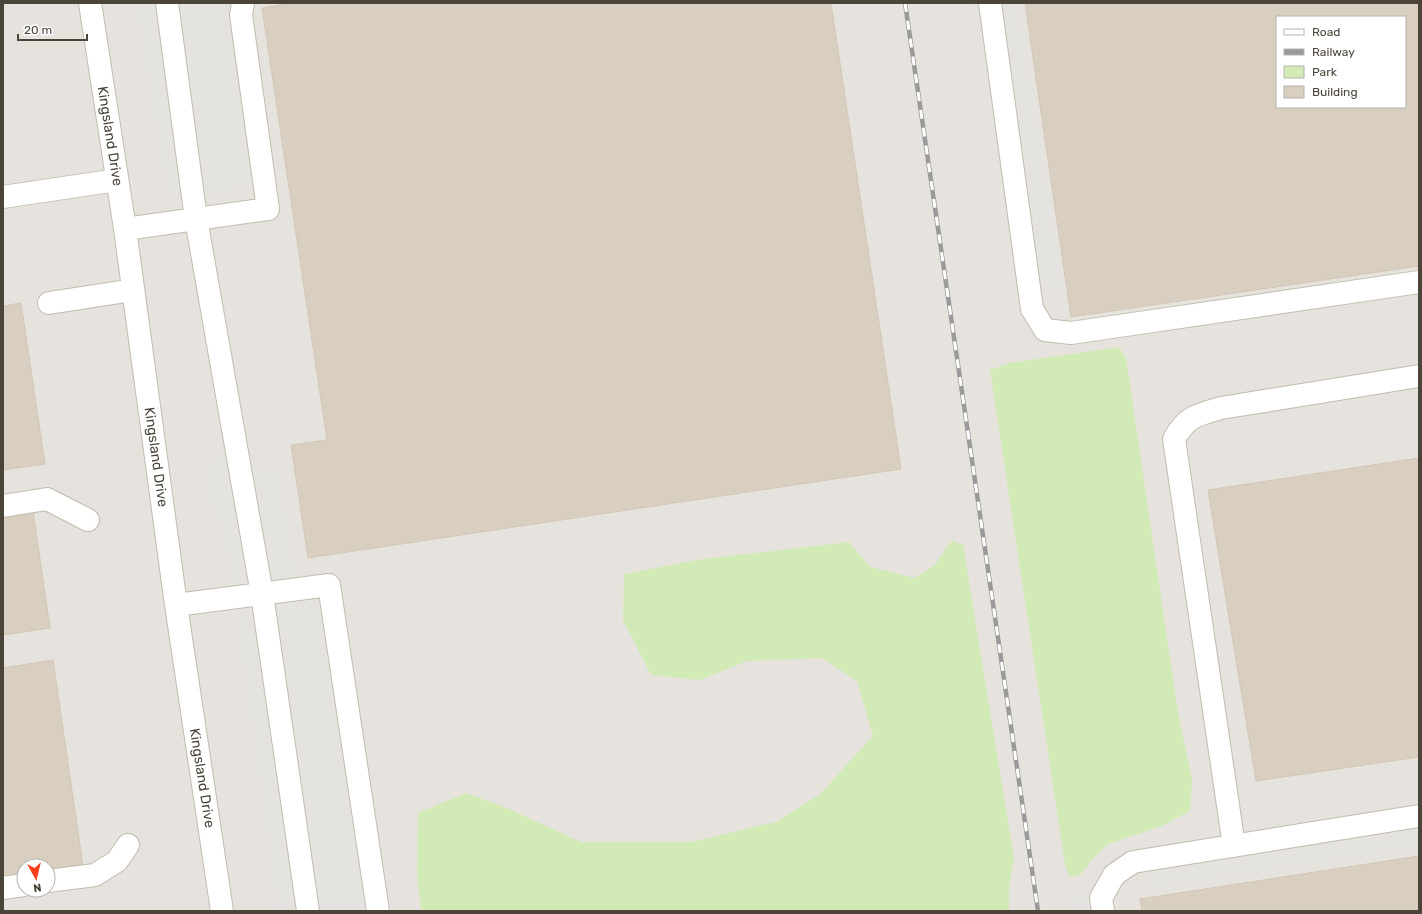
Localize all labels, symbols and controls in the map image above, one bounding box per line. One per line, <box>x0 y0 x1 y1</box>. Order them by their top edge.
scale bar <box>18 16 87 42</box>
legend <box>1276 16 1406 108</box>
text: 20 m <box>24 23 52 37</box>
text: Road <box>1312 25 1340 39</box>
text: Railway <box>1312 45 1355 59</box>
text: Park <box>1312 65 1338 79</box>
street label: Kingsland Drive <box>94 85 126 187</box>
text: Building <box>1312 85 1358 99</box>
street label: Kingsland Drive <box>141 406 171 508</box>
street label: Kingsland Drive <box>186 727 218 829</box>
north arrow <box>16 858 56 898</box>
text: N <box>32 880 42 894</box>

